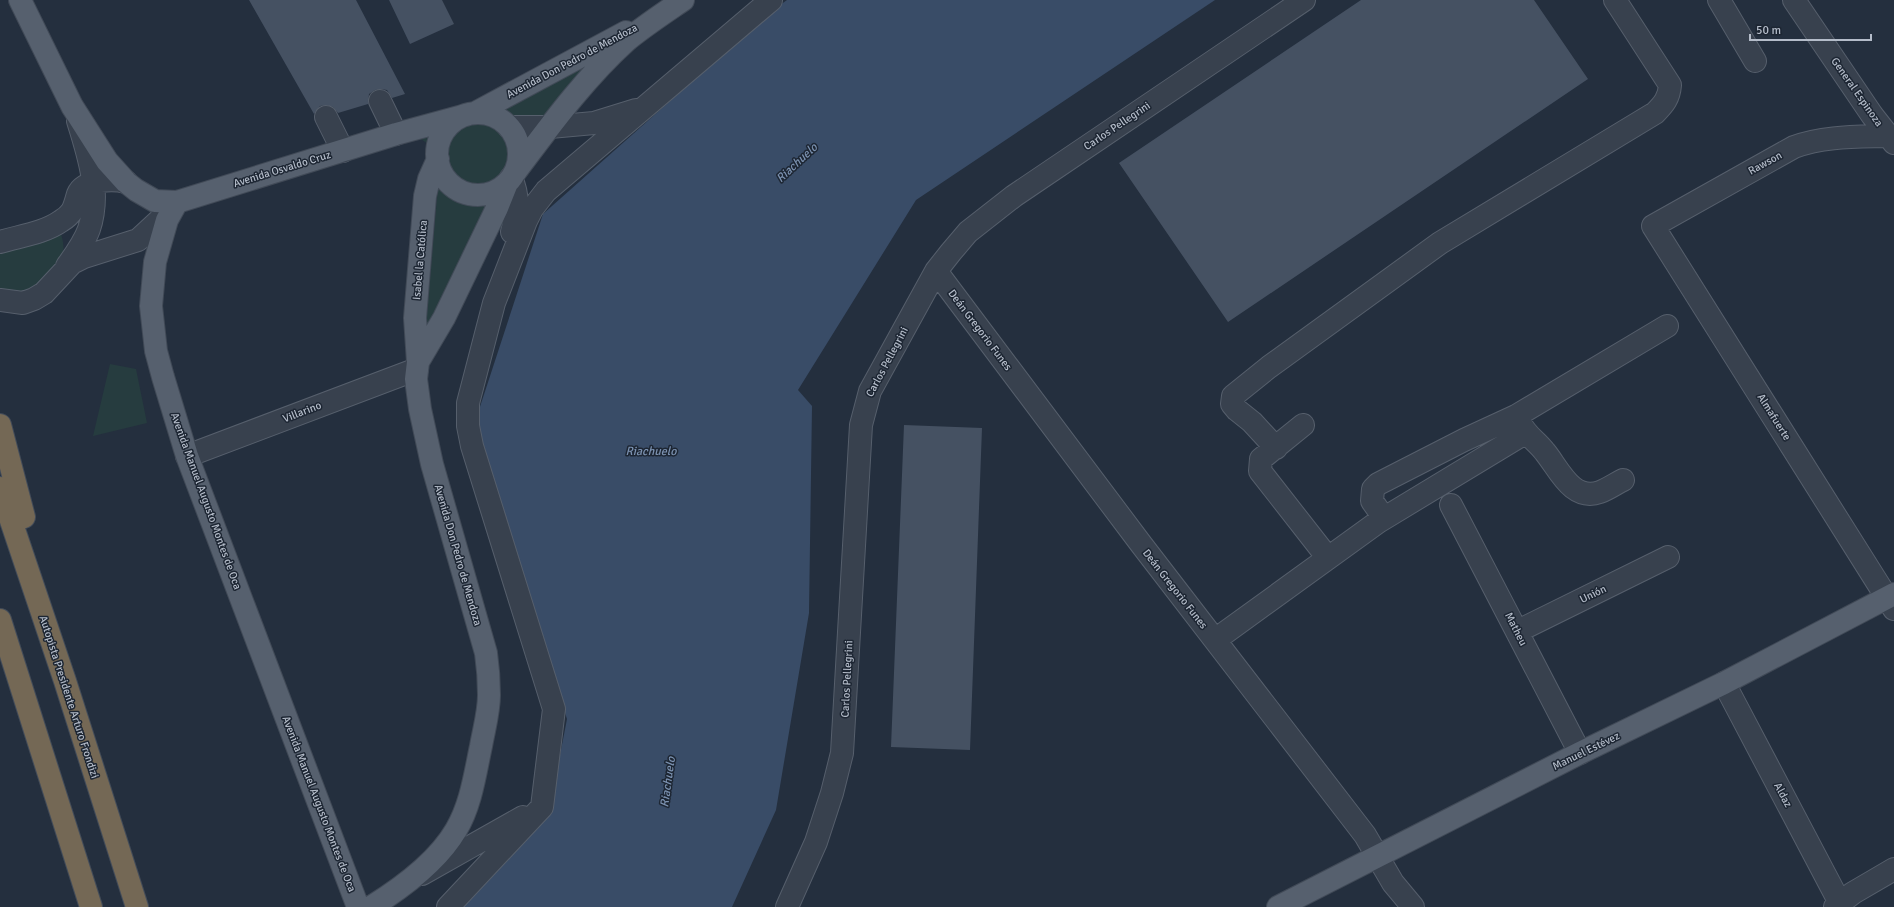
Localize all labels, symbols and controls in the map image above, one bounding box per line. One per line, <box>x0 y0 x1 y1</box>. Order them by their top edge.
scale bar <box>1750 16 1871 42</box>
street label: Avenida Don Pedro de Mendoza <box>504 21 640 101</box>
text: 50 m <box>1756 23 1781 38</box>
street label: General Espinoza <box>1828 55 1886 129</box>
street label: Carlos Pellegrini <box>1081 99 1153 153</box>
water label: Riachuelo <box>773 140 821 186</box>
street label: Avenida Osvaldo Cruz <box>232 148 332 190</box>
street label: Rawson <box>1746 148 1784 178</box>
street label: Isabel la Católica <box>410 219 430 301</box>
street label: Deán Gregorio Funes <box>945 287 1015 373</box>
street label: Carlos Pellegrini <box>863 325 911 399</box>
street label: Almafuerte <box>1754 391 1794 443</box>
street label: Villarino <box>281 399 323 425</box>
street label: Avenida Manuel Augusto Montes de Oca <box>168 411 244 592</box>
water label: Riachuelo <box>626 444 677 459</box>
street label: Avenida Don Pedro de Mendoza <box>432 483 485 627</box>
street label: Deán Gregorio Funes <box>1140 546 1210 632</box>
street label: Unión <box>1578 582 1608 606</box>
street label: Matheu <box>1502 610 1530 648</box>
street label: Autopista Presidente Arturo Frondizi <box>36 614 102 780</box>
street label: Carlos Pellegrini <box>838 640 856 718</box>
street label: Avenida Manuel Augusto Montes de Oca <box>279 714 359 894</box>
street label: Manuel Estévez <box>1550 729 1622 773</box>
water label: Riachuelo <box>657 755 679 808</box>
street label: Aldaz <box>1771 780 1795 810</box>

